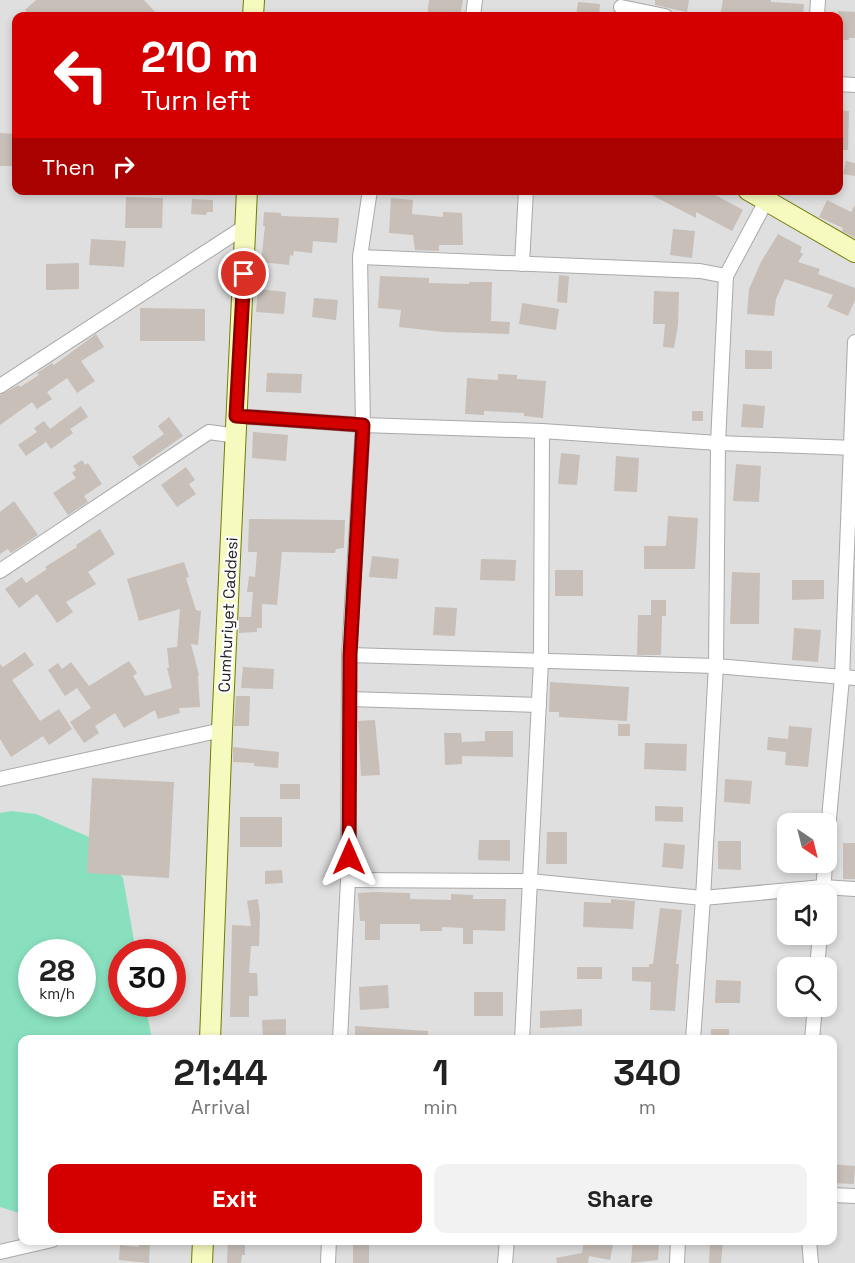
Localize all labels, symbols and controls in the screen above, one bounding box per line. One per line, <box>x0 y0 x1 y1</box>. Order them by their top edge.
text: 210 m <box>141 31 259 84</box>
icon: left <box>42 36 120 114</box>
text: Turn left <box>141 83 251 118</box>
icon: right <box>107 150 140 183</box>
text: Then <box>42 153 95 181</box>
pin <box>218 248 269 299</box>
icon: arrive <box>227 257 260 290</box>
street label: Cumhuriyet Caddesi <box>213 537 243 693</box>
north arrow <box>777 813 837 873</box>
map controls <box>777 813 837 1017</box>
position arrow <box>317 825 381 889</box>
button: sound <box>777 885 837 945</box>
speed limit sign: 30 <box>108 939 186 1017</box>
text: 28 <box>39 951 75 990</box>
button: search <box>777 957 837 1017</box>
text: km/h <box>39 984 75 1003</box>
text: 21:44 <box>174 1050 268 1096</box>
text: 1 <box>432 1050 449 1096</box>
text: 340 <box>613 1050 681 1096</box>
text: Arrival <box>191 1094 250 1120</box>
text: min <box>423 1094 458 1120</box>
text: m <box>639 1094 656 1120</box>
button: Exit <box>48 1164 422 1233</box>
button: Share <box>434 1164 807 1233</box>

